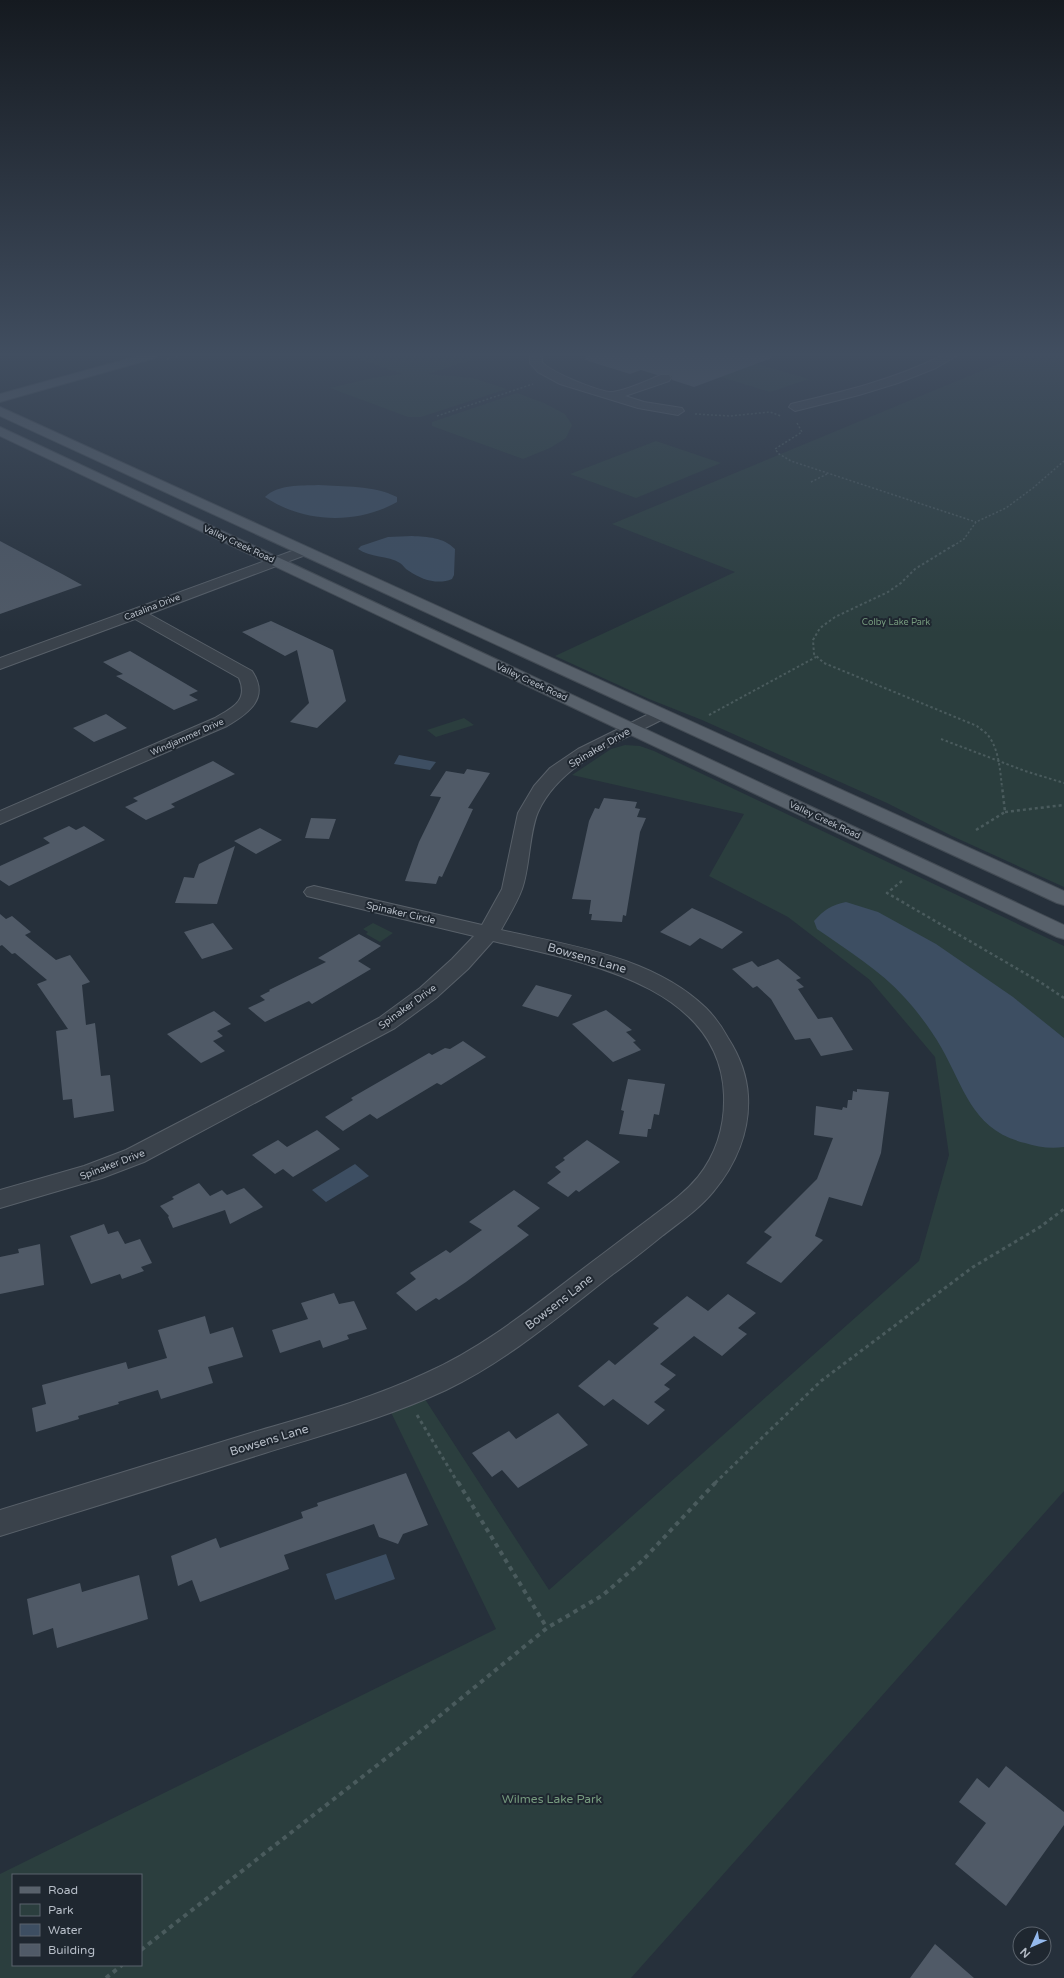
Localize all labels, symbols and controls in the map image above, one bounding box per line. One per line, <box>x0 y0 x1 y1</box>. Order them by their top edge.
street label: Valley Creek Road <box>202 523 276 566</box>
street label: Catalina Drive <box>123 592 182 623</box>
park label: Colby Lake Park <box>862 617 930 628</box>
street label: Valley Creek Road <box>495 661 569 704</box>
street label: Windjammer Drive <box>149 716 226 759</box>
street label: Spinaker Drive <box>567 725 633 770</box>
street label: Valley Creek Road <box>788 799 862 842</box>
street label: Spinaker Circle <box>365 899 437 927</box>
street label: Bowsens Lane <box>546 940 628 976</box>
street label: Spinaker Drive <box>376 982 439 1032</box>
street label: Spinaker Drive <box>78 1147 147 1183</box>
street label: Bowsens Lane <box>523 1271 596 1333</box>
street label: Bowsens Lane <box>228 1421 310 1459</box>
park label: Wilmes Lake Park <box>502 1792 603 1806</box>
legend <box>12 1874 142 1966</box>
text: Road <box>48 1883 78 1897</box>
text: Park <box>48 1903 74 1917</box>
text: Water <box>48 1923 83 1937</box>
north arrow <box>1012 1926 1052 1966</box>
text: Building <box>48 1943 95 1957</box>
text: N <box>1018 1945 1033 1960</box>

